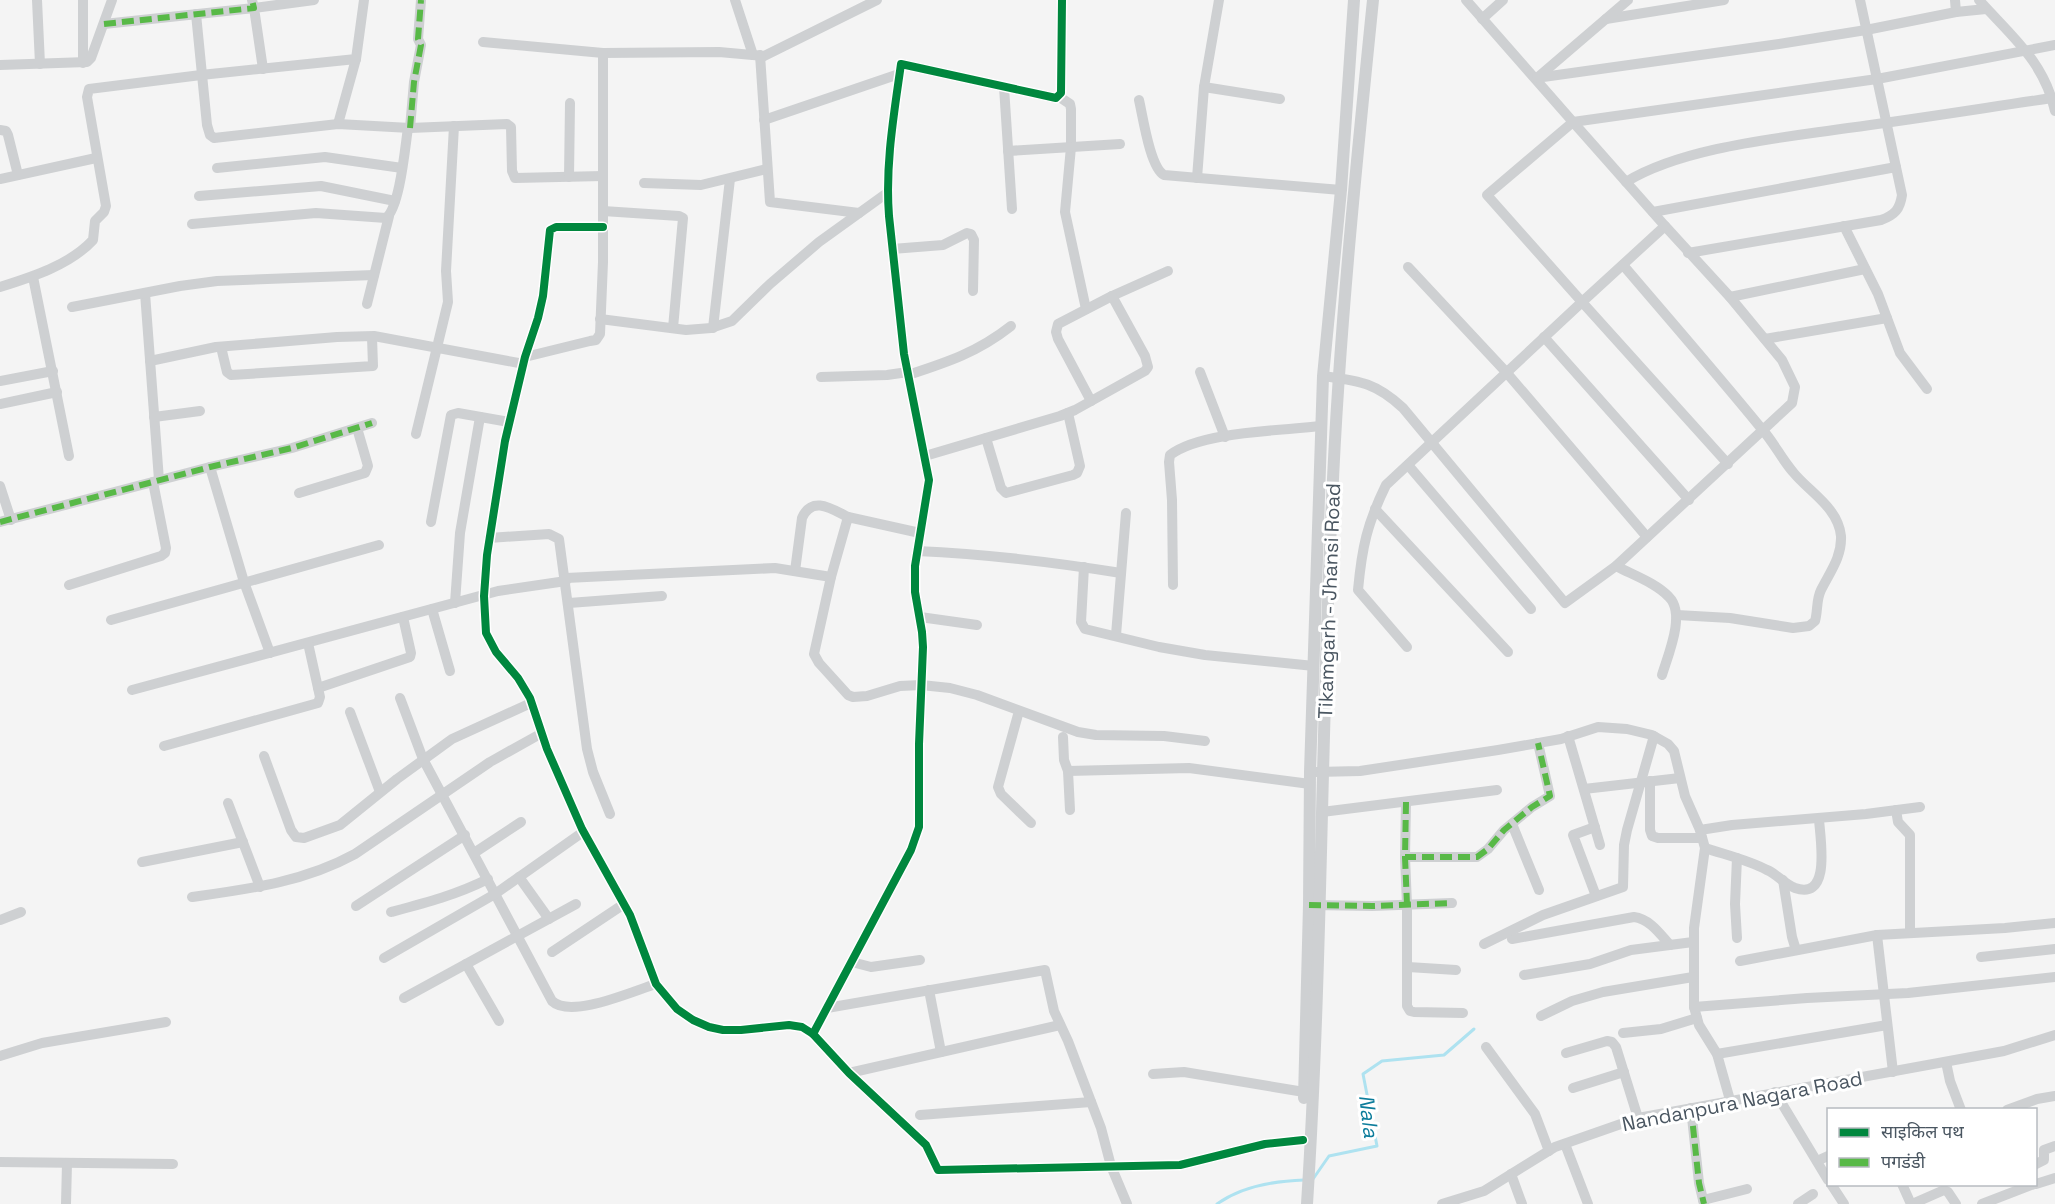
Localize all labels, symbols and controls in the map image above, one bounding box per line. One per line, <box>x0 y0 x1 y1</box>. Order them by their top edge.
street label: Tikamgarh - Jhansi Road <box>1312 483 1346 719</box>
street label: Nandanpura Nagara Road <box>1620 1065 1864 1137</box>
water label: Nala <box>1353 1093 1385 1140</box>
legend <box>1827 1108 2037 1186</box>
text: साइकिल पथ <box>1881 1120 1964 1143</box>
text: पगडंडी <box>1881 1150 1926 1173</box>

